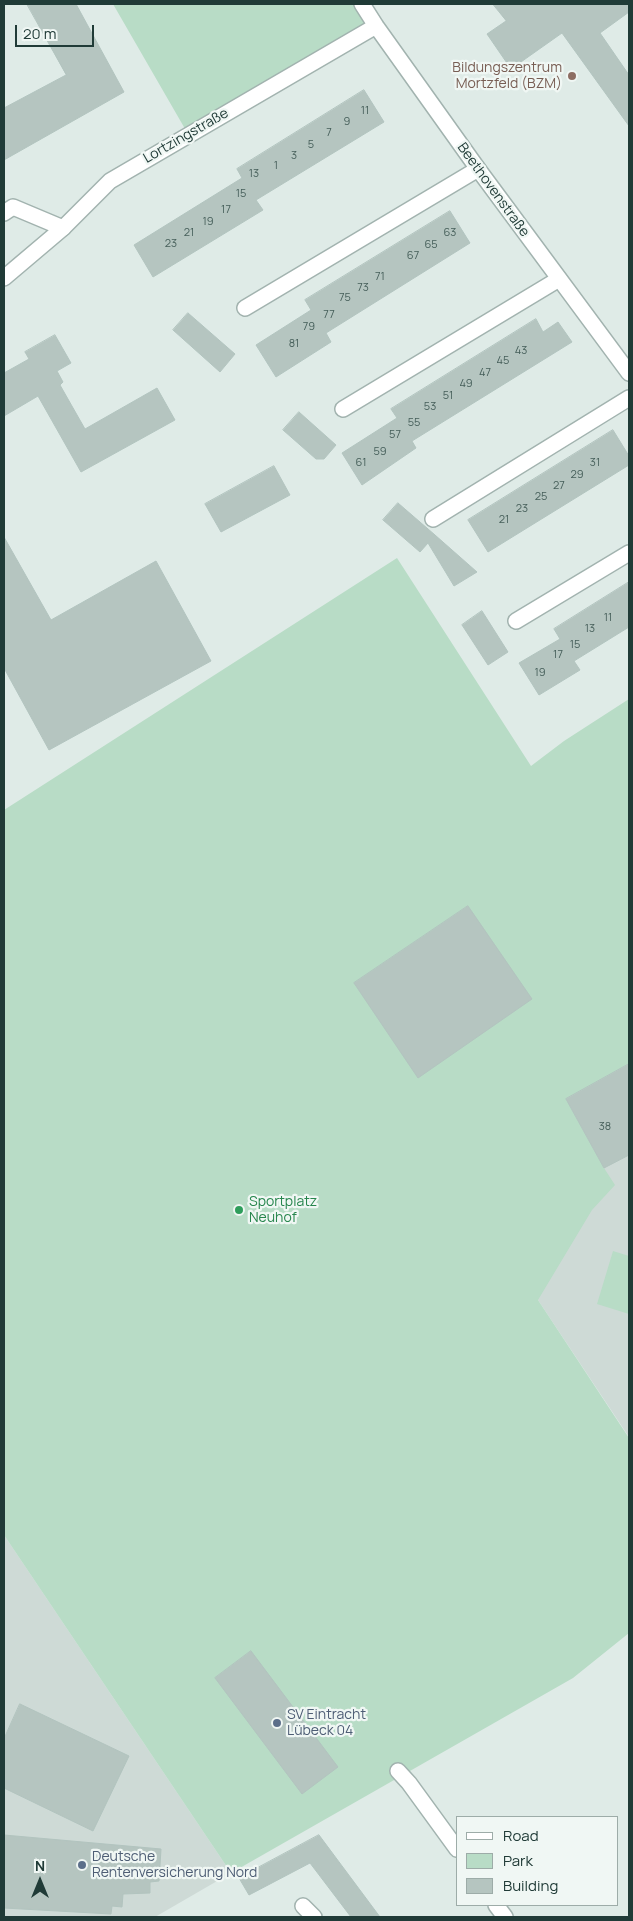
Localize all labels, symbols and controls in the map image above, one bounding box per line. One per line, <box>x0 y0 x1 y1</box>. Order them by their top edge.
scale bar <box>18 15 96 47</box>
text: 20 m <box>23 23 56 44</box>
place label: Bildungszentrum Mortzfeld (BZM) <box>452 60 562 92</box>
marker: Bildungszentrum Mortzfeld (BZM) <box>566 70 578 82</box>
house number: 11 <box>361 104 369 118</box>
street label: Lortzingstraße <box>140 105 232 167</box>
house number: 9 <box>344 115 350 129</box>
house number: 7 <box>326 126 332 140</box>
house number: 5 <box>308 138 314 152</box>
street label: Beethovenstraße <box>453 140 533 240</box>
house number: 3 <box>291 149 297 163</box>
house number: 1 <box>274 159 278 173</box>
house number: 13 <box>249 167 259 181</box>
house number: 15 <box>236 187 246 201</box>
house number: 17 <box>221 203 231 217</box>
house number: 19 <box>202 215 214 229</box>
house number: 21 <box>184 226 194 240</box>
house number: 63 <box>444 226 456 240</box>
house number: 23 <box>165 237 177 251</box>
house number: 65 <box>424 238 438 252</box>
house number: 67 <box>407 249 419 263</box>
house number: 71 <box>375 270 385 284</box>
house number: 73 <box>357 281 369 295</box>
house number: 75 <box>339 291 351 305</box>
house number: 77 <box>323 308 335 322</box>
house number: 79 <box>303 320 315 334</box>
house number: 81 <box>289 337 299 351</box>
house number: 43 <box>515 344 527 358</box>
house number: 45 <box>497 354 509 368</box>
house number: 47 <box>479 366 491 380</box>
house number: 49 <box>459 377 473 391</box>
house number: 51 <box>443 389 453 403</box>
house number: 53 <box>424 400 436 414</box>
house number: 55 <box>408 416 420 430</box>
house number: 57 <box>389 428 401 442</box>
house number: 59 <box>373 445 387 459</box>
house number: 61 <box>356 456 366 470</box>
house number: 31 <box>590 456 600 470</box>
house number: 29 <box>570 468 584 482</box>
house number: 27 <box>553 479 565 493</box>
house number: 25 <box>535 490 547 504</box>
house number: 23 <box>516 502 528 516</box>
house number: 21 <box>499 513 509 527</box>
house number: 11 <box>604 611 612 625</box>
house number: 13 <box>585 622 595 636</box>
house number: 15 <box>570 638 580 652</box>
house number: 17 <box>553 648 563 662</box>
house number: 19 <box>534 666 546 680</box>
house number: 38 <box>599 1120 611 1134</box>
place label: Sportplatz Neuhof <box>249 1194 317 1226</box>
marker: Sportplatz Neuhof <box>233 1204 245 1216</box>
place label: SV Eintracht Lübeck 04 <box>287 1707 366 1740</box>
marker: SV Eintracht Lübeck 04 <box>271 1717 283 1729</box>
legend <box>456 1816 618 1906</box>
text: Road <box>503 1825 539 1846</box>
place label: Deutsche Rentenversicherung Nord <box>92 1849 257 1881</box>
text: Park <box>503 1850 533 1871</box>
north arrow <box>15 1856 65 1906</box>
text: N <box>35 1856 45 1875</box>
marker: Deutsche Rentenversicherung Nord <box>76 1859 88 1871</box>
text: Building <box>503 1875 558 1896</box>

